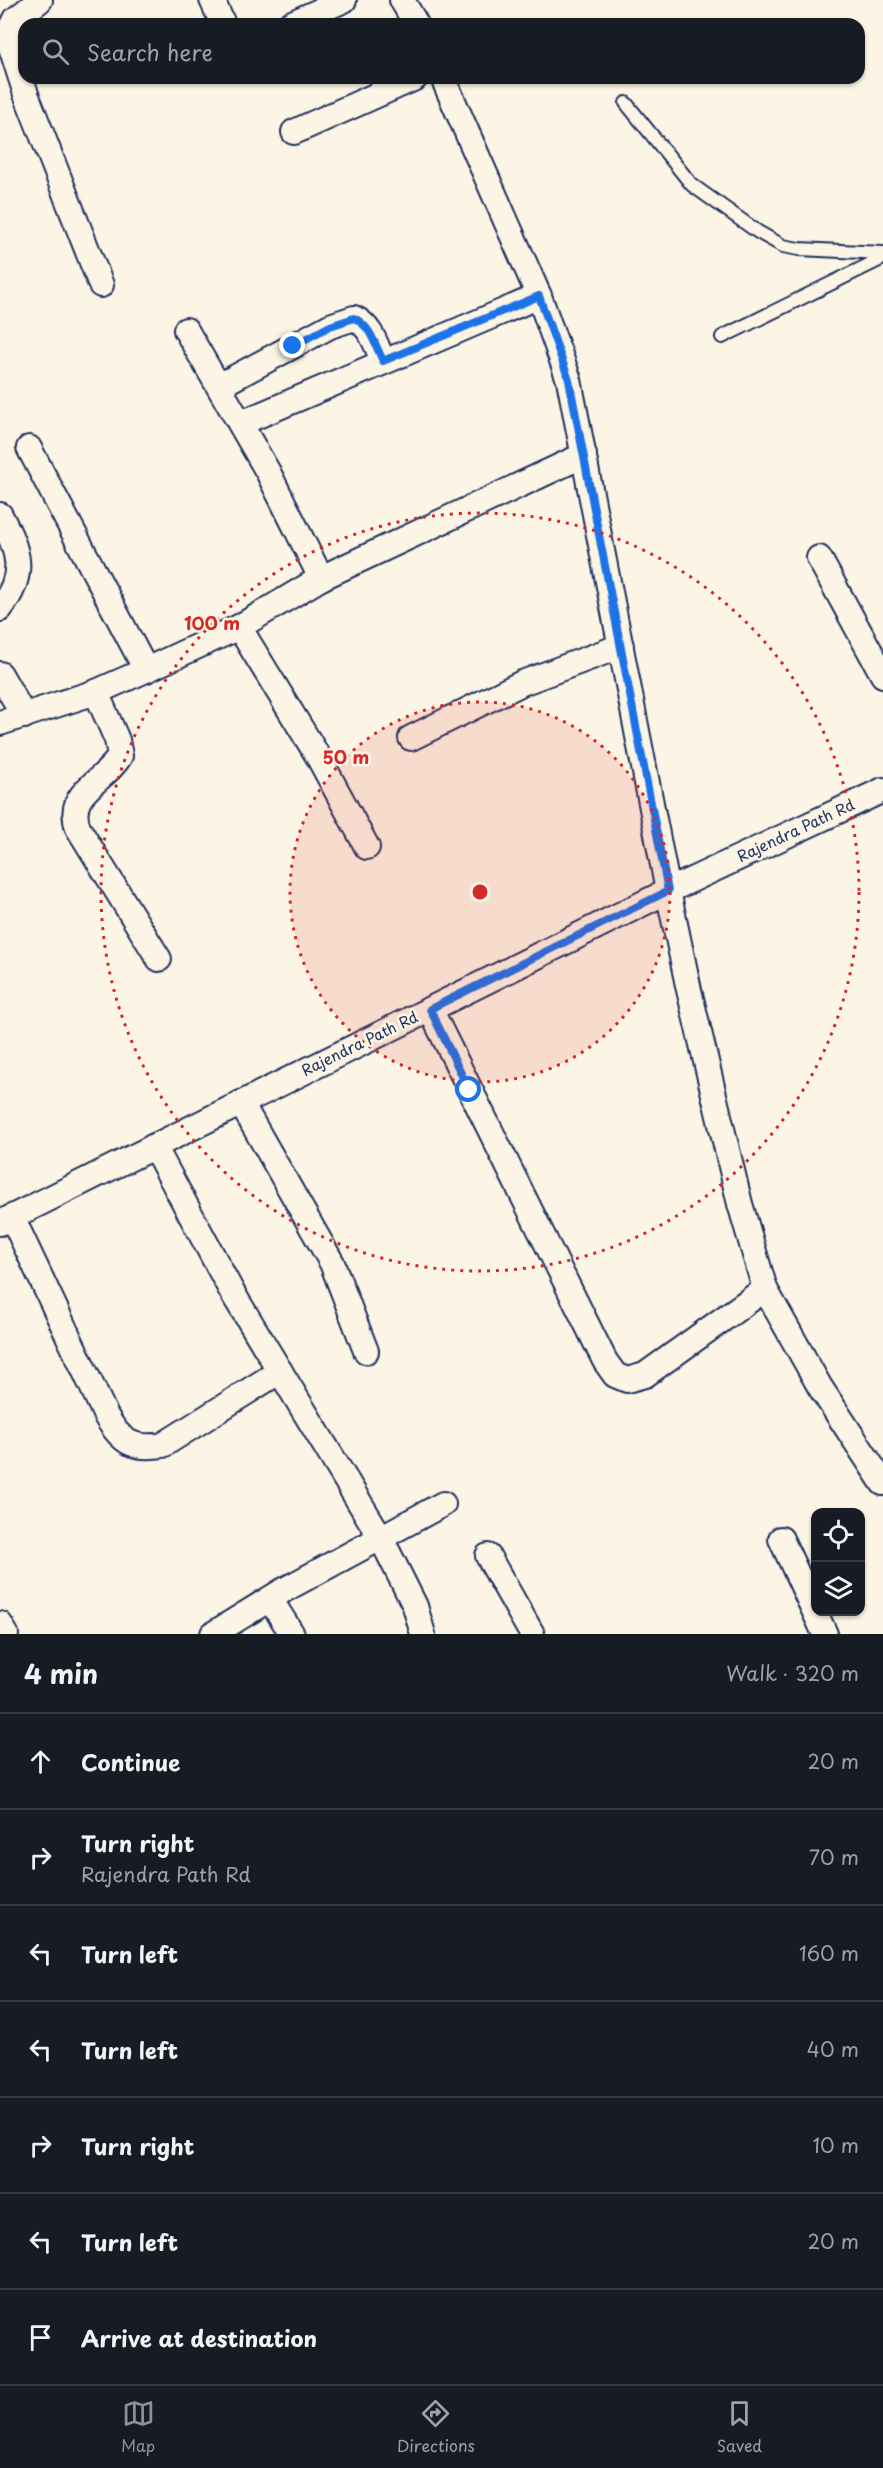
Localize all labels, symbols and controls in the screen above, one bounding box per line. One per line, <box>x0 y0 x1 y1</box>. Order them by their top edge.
search box <box>18 18 865 84</box>
icon: search <box>39 35 72 68</box>
text: Search here <box>87 35 213 68</box>
route end <box>279 332 305 358</box>
text: 100 m <box>184 609 240 636</box>
text: 50 m <box>323 743 369 770</box>
street label: Rajendra Path Rd <box>733 792 858 867</box>
centre of rings <box>470 882 490 902</box>
street label: Rajendra Path Rd <box>297 1004 422 1081</box>
route start <box>455 1076 481 1102</box>
map controls <box>811 1508 865 1616</box>
button: locate <box>811 1508 865 1562</box>
button: layers <box>811 1562 865 1616</box>
text: 4 min <box>24 1654 98 1693</box>
text: Walk · 320 m <box>726 1658 859 1688</box>
icon: ahead <box>24 1745 57 1778</box>
text: Continue <box>81 1745 180 1778</box>
text: 20 m <box>807 1746 859 1776</box>
text: Turn right <box>81 1826 194 1859</box>
icon: right <box>24 1841 57 1874</box>
text: 70 m <box>809 1842 859 1872</box>
text: Rajendra Path Rd <box>81 1859 251 1889</box>
icon: left <box>24 1937 57 1970</box>
text: Turn left <box>81 1937 178 1970</box>
text: 160 m <box>799 1938 859 1968</box>
icon: left <box>24 2033 57 2066</box>
text: Turn left <box>81 2033 178 2066</box>
text: 40 m <box>807 2034 859 2064</box>
icon: right <box>24 2129 57 2162</box>
text: Turn right <box>81 2129 194 2162</box>
text: 10 m <box>812 2130 859 2160</box>
icon: left <box>24 2225 57 2258</box>
text: Turn left <box>81 2225 178 2258</box>
text: 20 m <box>807 2226 859 2256</box>
icon: arrive <box>24 2321 57 2354</box>
text: Arrive at destination <box>81 2321 317 2354</box>
tab: Map <box>121 2397 155 2457</box>
tab: Directions <box>397 2397 475 2457</box>
tab: Saved <box>717 2397 762 2457</box>

